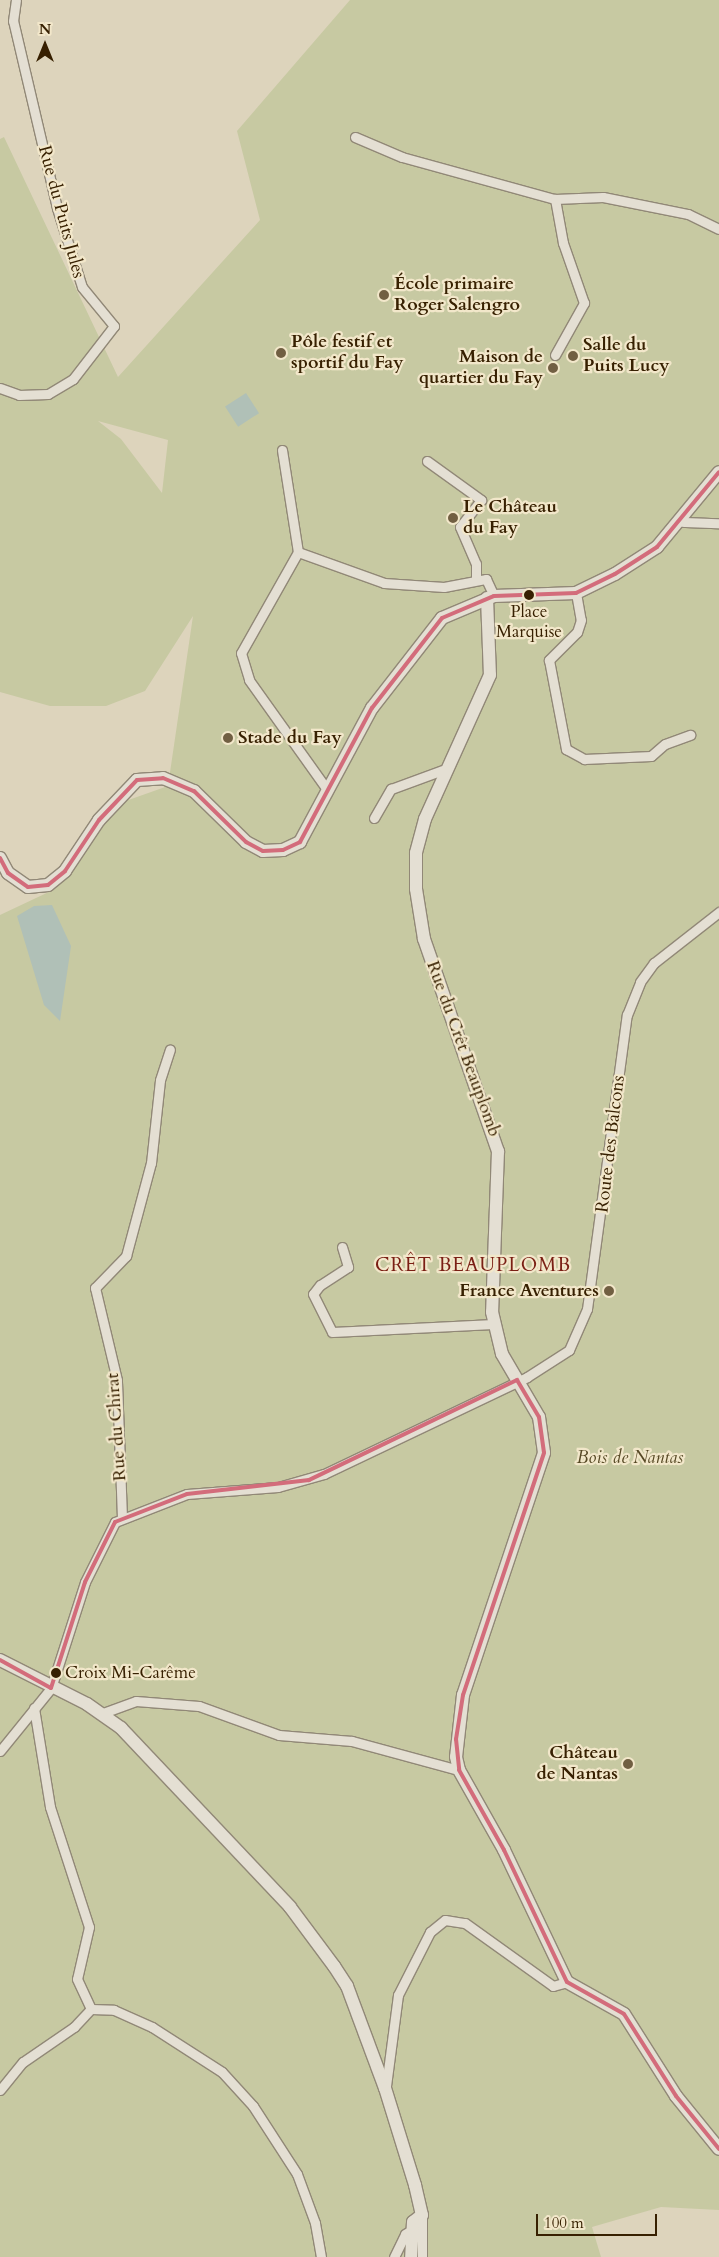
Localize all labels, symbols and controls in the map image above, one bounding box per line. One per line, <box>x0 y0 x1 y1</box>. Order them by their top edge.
north arrow <box>20 20 70 70</box>
text: N <box>39 20 51 39</box>
street label: Rue du Puits Jules <box>33 143 89 281</box>
place label: École primaire Roger Salengro <box>394 274 520 316</box>
marker: École primaire Roger Salengro <box>378 289 390 301</box>
place label: Pôle festif et sportif du Fay <box>291 332 403 374</box>
place label: Salle du Puits Lucy <box>583 335 669 378</box>
marker: Pôle festif et sportif du Fay <box>275 347 287 359</box>
place label: Maison de quartier du Fay <box>419 347 543 389</box>
marker: Salle du Puits Lucy <box>567 350 579 362</box>
marker: Maison de quartier du Fay <box>547 362 559 374</box>
place label: Le Château du Fay <box>463 497 557 540</box>
marker: Le Château du Fay <box>447 512 459 524</box>
marker: Place Marquise <box>524 590 534 600</box>
place label: Place Marquise <box>496 602 562 642</box>
place label: Stade du Fay <box>238 727 342 749</box>
marker: Stade du Fay <box>222 732 234 744</box>
street label: Rue du Crêt Beauplomb <box>421 958 505 1140</box>
street label: Route des Balcons <box>592 1074 630 1214</box>
district label: CRÊT BEAUPLOMB <box>373 1255 573 1277</box>
place label: France Aventures <box>459 1280 599 1302</box>
marker: France Aventures <box>603 1285 615 1297</box>
street label: Rue du Chirat <box>102 1372 132 1482</box>
park label: Bois de Nantas <box>577 1447 683 1469</box>
place label: Croix Mi-Carême <box>65 1663 196 1683</box>
marker: Croix Mi-Carême <box>51 1668 61 1678</box>
place label: Château de Nantas <box>537 1743 618 1786</box>
marker: Château de Nantas <box>622 1758 634 1770</box>
scale bar <box>539 2204 660 2236</box>
text: 100 m <box>544 2213 584 2233</box>

